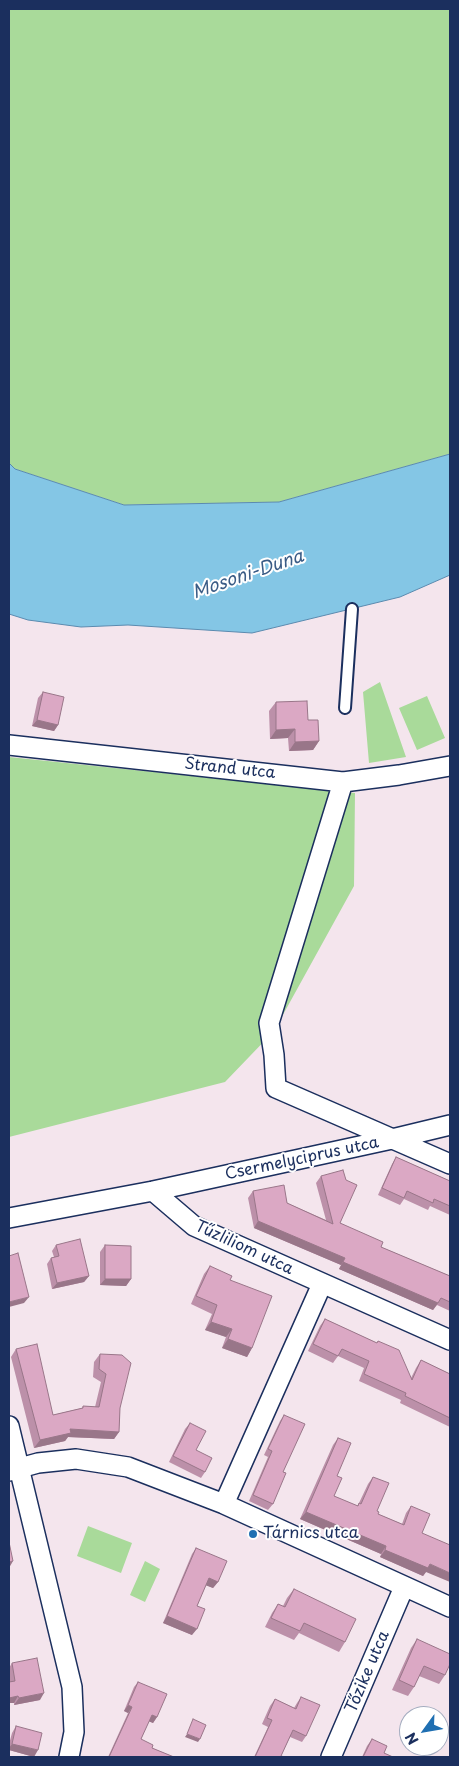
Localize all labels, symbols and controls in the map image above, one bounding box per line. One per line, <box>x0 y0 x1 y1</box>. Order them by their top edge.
water label: Mosoni-Duna <box>190 546 306 604</box>
street label: Strand utca <box>184 755 276 783</box>
street label: Csermelyciprus utca <box>223 1133 381 1185</box>
street label: Tűzliliom utca <box>192 1217 296 1279</box>
place label: Tárnics utca <box>263 1524 359 1544</box>
marker: Tárnics utca <box>247 1528 259 1540</box>
street label: Tőzike utca <box>342 1628 394 1716</box>
north arrow <box>399 1706 449 1756</box>
text: N <box>400 1728 424 1749</box>

